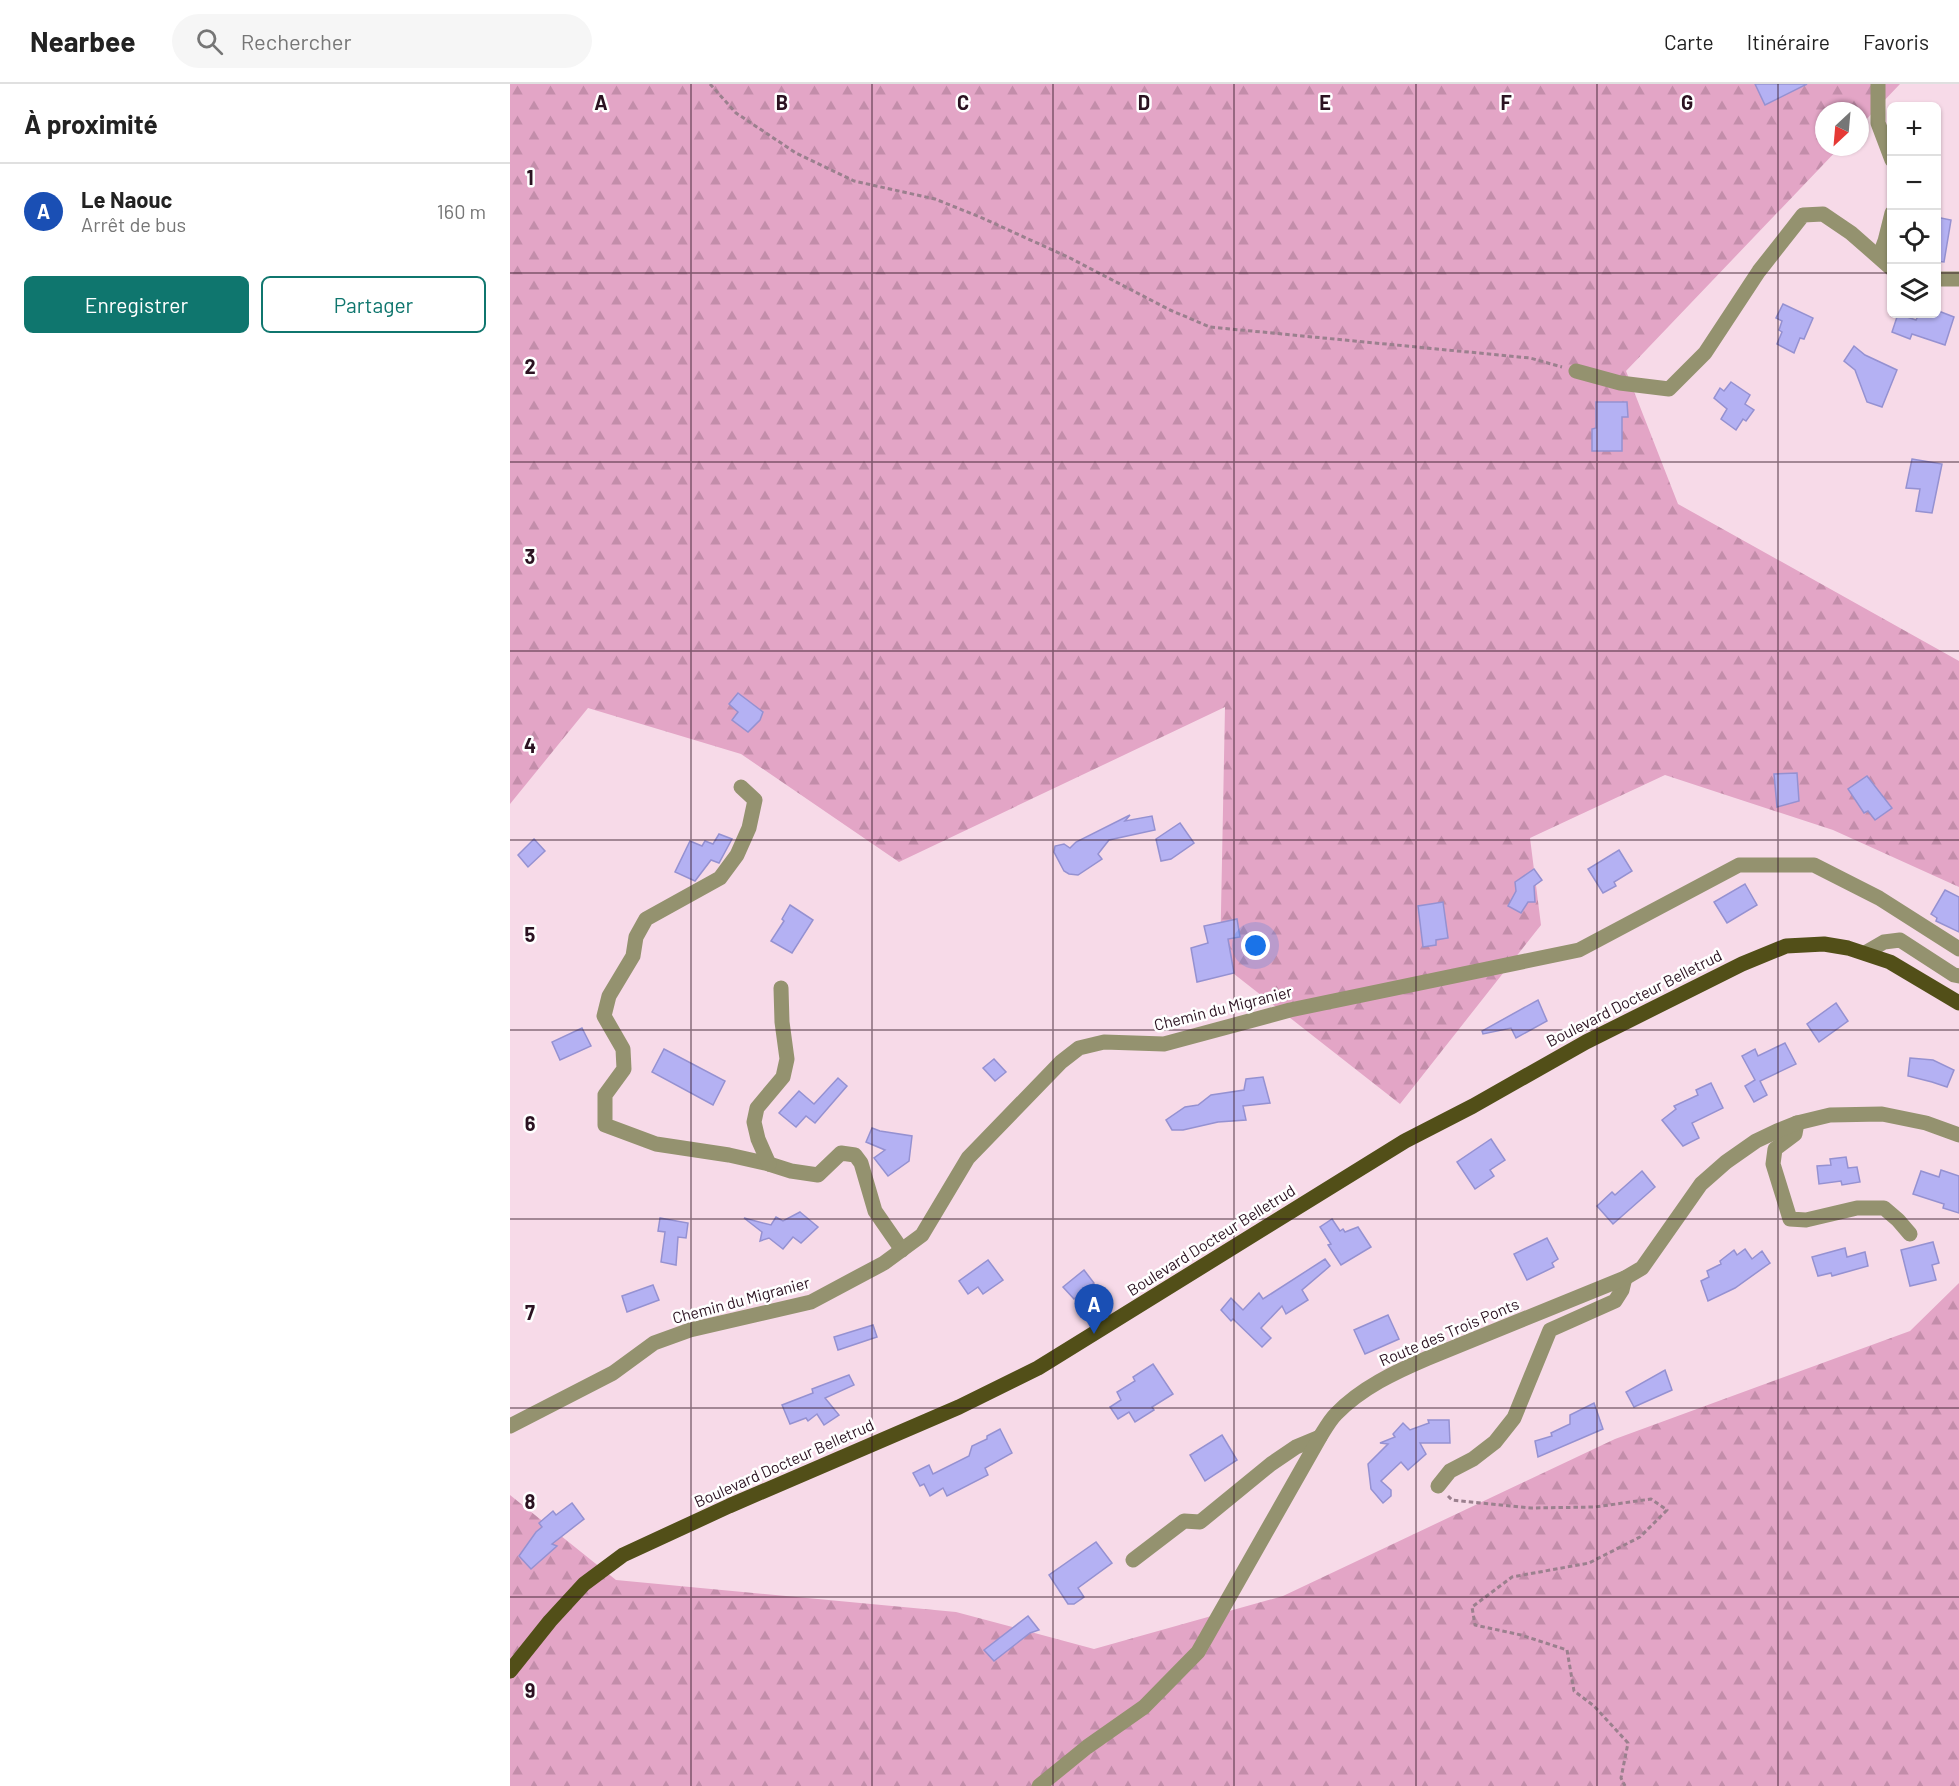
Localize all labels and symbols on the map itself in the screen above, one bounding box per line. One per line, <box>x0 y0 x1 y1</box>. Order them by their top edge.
text: A <box>594 90 608 114</box>
text: B <box>776 90 788 114</box>
text: C <box>957 90 969 114</box>
text: D <box>1138 90 1150 114</box>
text: E <box>1319 90 1331 114</box>
text: F <box>1500 90 1512 114</box>
text: G <box>1681 90 1693 114</box>
north arrow <box>1815 102 1869 156</box>
text: 1 <box>526 165 534 189</box>
text: 2 <box>524 354 536 378</box>
text: 3 <box>525 544 535 568</box>
text: 4 <box>524 733 536 757</box>
text: 5 <box>525 922 536 946</box>
your location <box>1241 931 1270 960</box>
street label: Boulevard Docteur Belletrud <box>1543 945 1725 1050</box>
street label: Chemin du Migranier <box>1152 981 1294 1034</box>
text: 6 <box>525 1111 536 1135</box>
street label: Boulevard Docteur Belletrud <box>1123 1180 1298 1299</box>
street label: Chemin du Migranier <box>670 1272 812 1327</box>
pin: A <box>1074 1284 1114 1334</box>
street label: Route des Trois Ponts <box>1376 1293 1522 1370</box>
text: 7 <box>525 1300 535 1324</box>
street label: Boulevard Docteur Belletrud <box>691 1414 877 1511</box>
text: 8 <box>525 1489 536 1513</box>
text: 9 <box>525 1678 535 1702</box>

